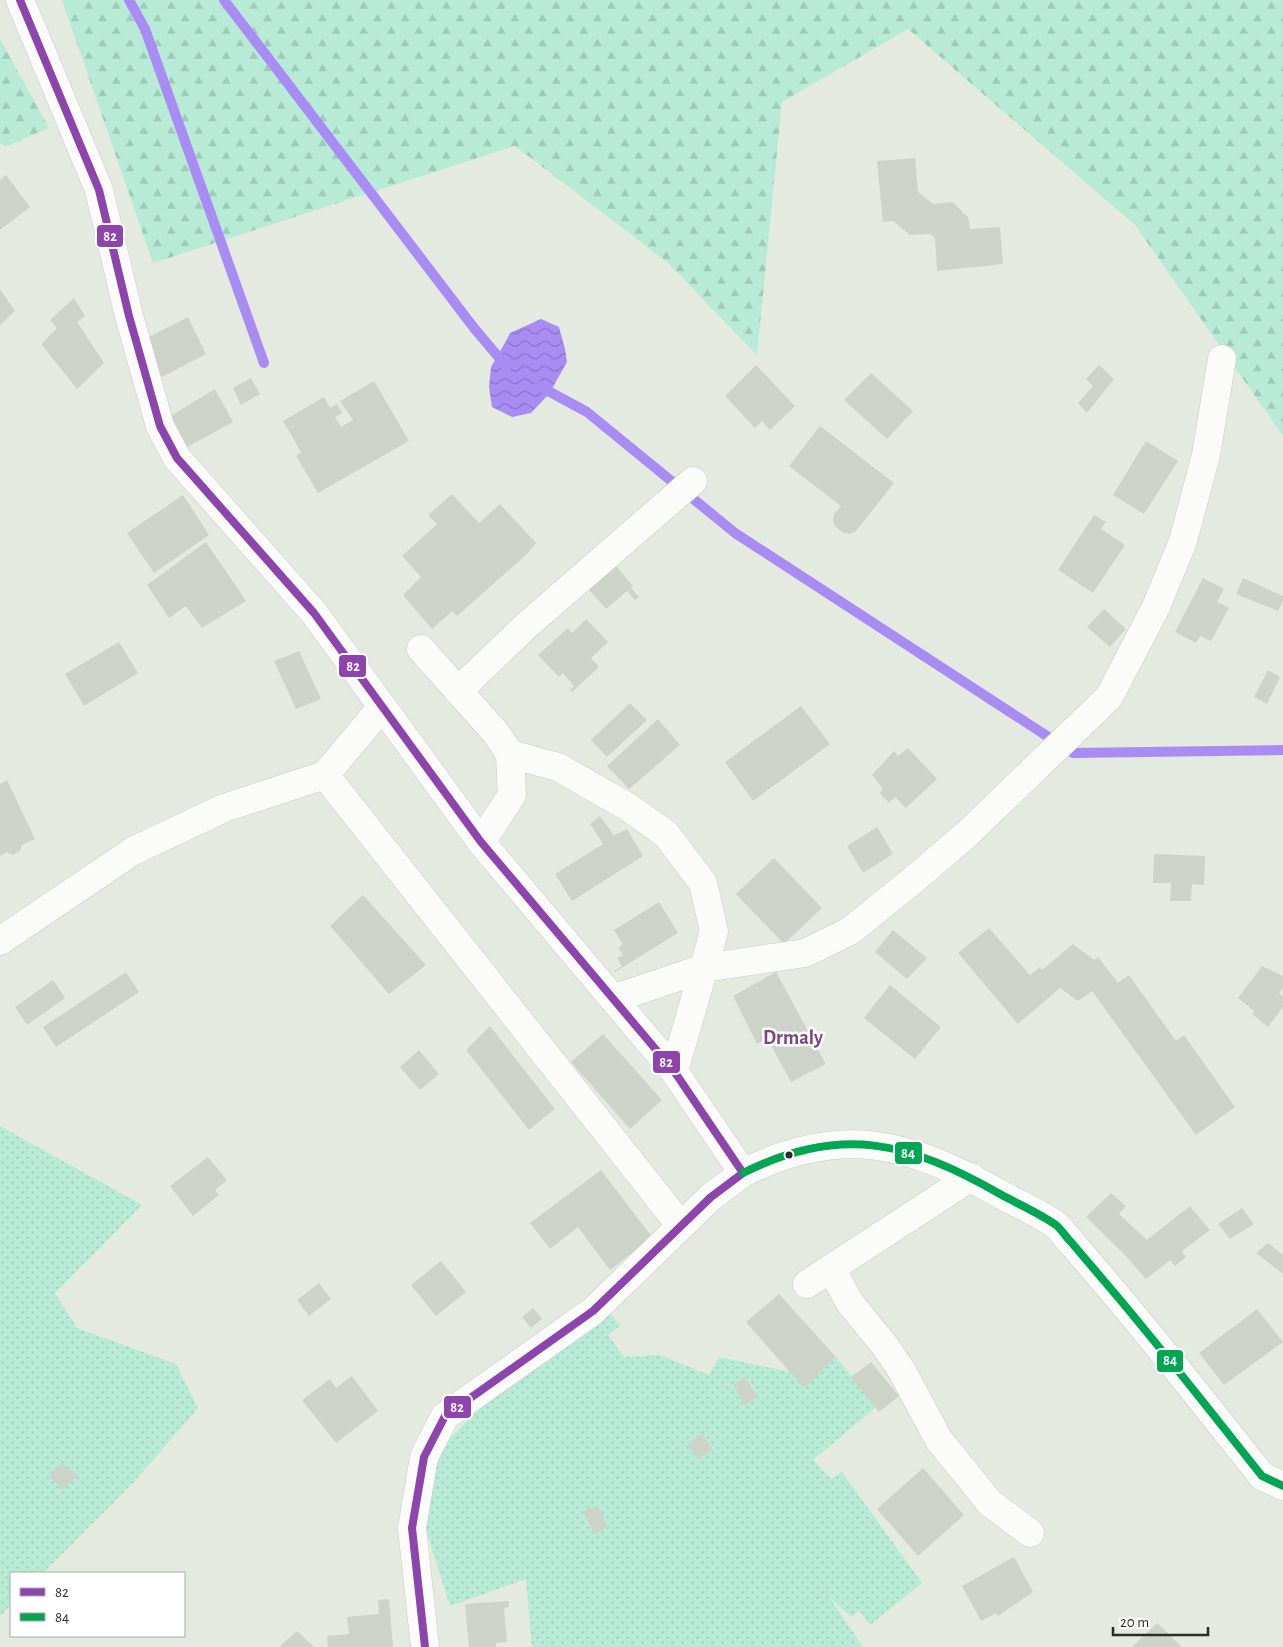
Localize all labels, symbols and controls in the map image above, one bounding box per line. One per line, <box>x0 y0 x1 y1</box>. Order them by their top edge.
line badge: 82 <box>96 224 124 248</box>
text: 82 <box>103 230 117 244</box>
line badge: 82 <box>338 654 367 678</box>
text: 82 <box>346 660 360 674</box>
district label: Drmaly <box>763 1028 823 1048</box>
line badge: 82 <box>652 1050 681 1074</box>
text: 82 <box>659 1056 673 1070</box>
line badge: 84 <box>894 1141 923 1165</box>
text: 84 <box>901 1147 915 1161</box>
unlabelled marker <box>784 1150 794 1160</box>
line badge: 84 <box>1156 1349 1184 1373</box>
text: 84 <box>1163 1354 1177 1368</box>
line badge: 82 <box>443 1395 472 1419</box>
text: 82 <box>450 1401 464 1415</box>
legend <box>10 1572 185 1637</box>
text: 82 <box>55 1585 69 1600</box>
scale bar <box>1113 1604 1208 1636</box>
text: 84 <box>55 1610 69 1625</box>
text: 20 m <box>1120 1615 1149 1630</box>

